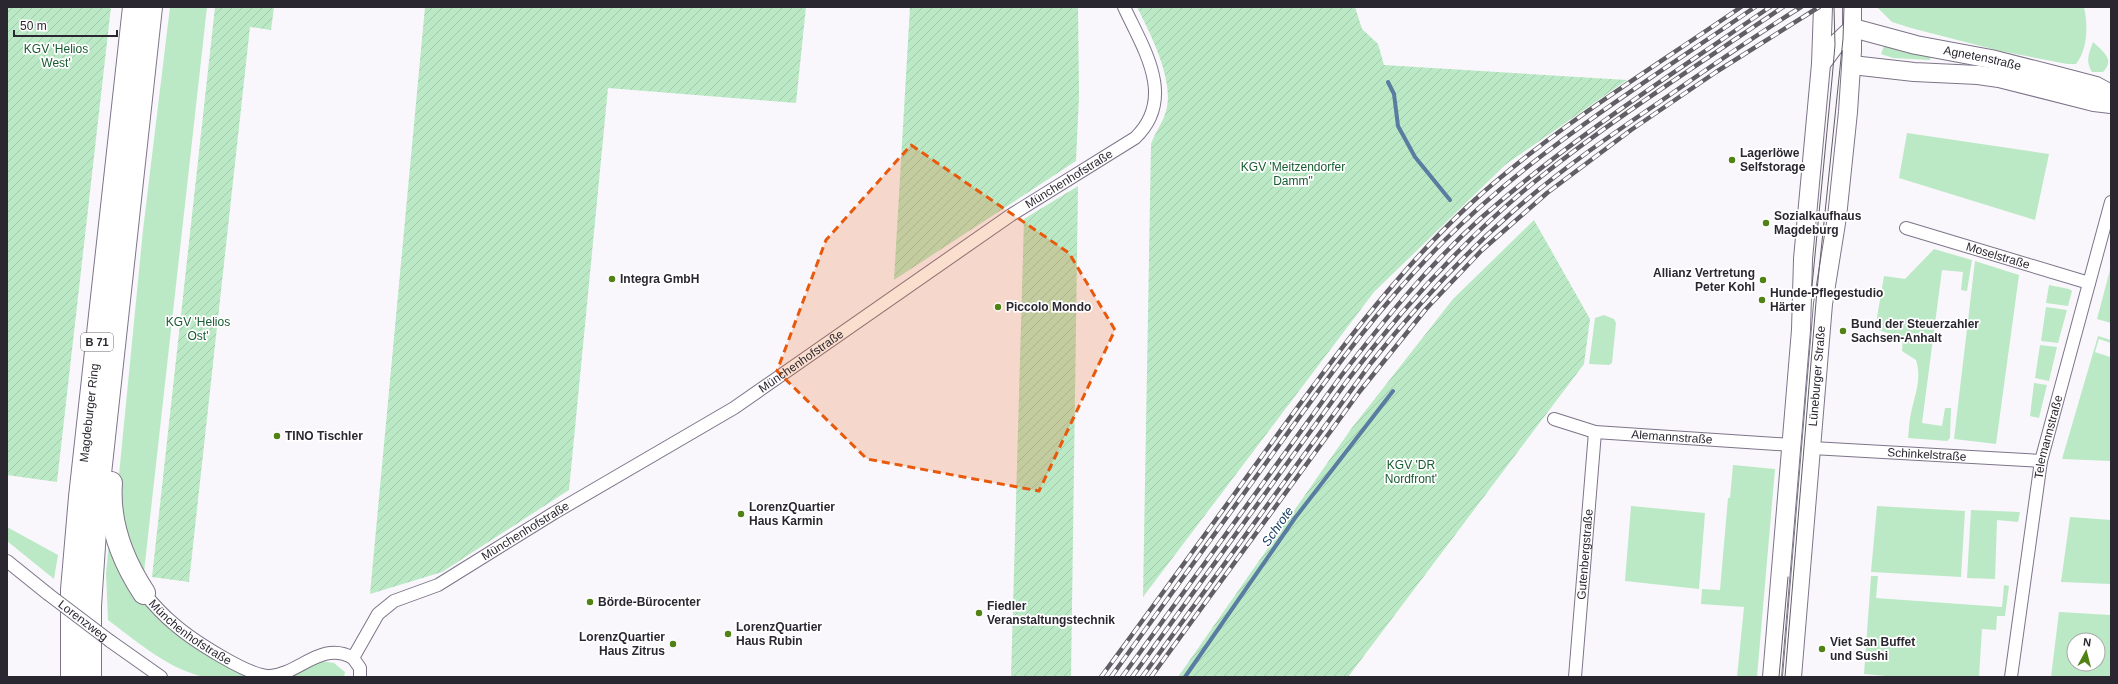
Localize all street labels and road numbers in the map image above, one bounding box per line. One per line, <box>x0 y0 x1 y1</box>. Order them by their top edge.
street label: Agnetenstraße <box>1943 43 2023 73</box>
street label: Münchenhofstraße <box>1023 146 1115 211</box>
street label: Moselstraße <box>1964 239 2032 272</box>
street label: Lüneburger Straße <box>1806 325 1828 427</box>
street label: Münchenhofstraße <box>756 327 847 396</box>
road number: B 71 <box>81 333 113 351</box>
street label: Magdeburger Ring <box>77 363 102 463</box>
street label: Telemannstraße <box>2032 393 2066 480</box>
street label: Alemannstraße <box>1631 427 1713 447</box>
street label: Schinkelstraße <box>1887 445 1967 464</box>
street label: Münchenhofstraße <box>479 499 572 563</box>
street label: Gutenbergstraße <box>1574 508 1596 600</box>
street label: Lorenzweg <box>55 597 111 644</box>
street label: Münchenhofstraße <box>146 597 234 668</box>

